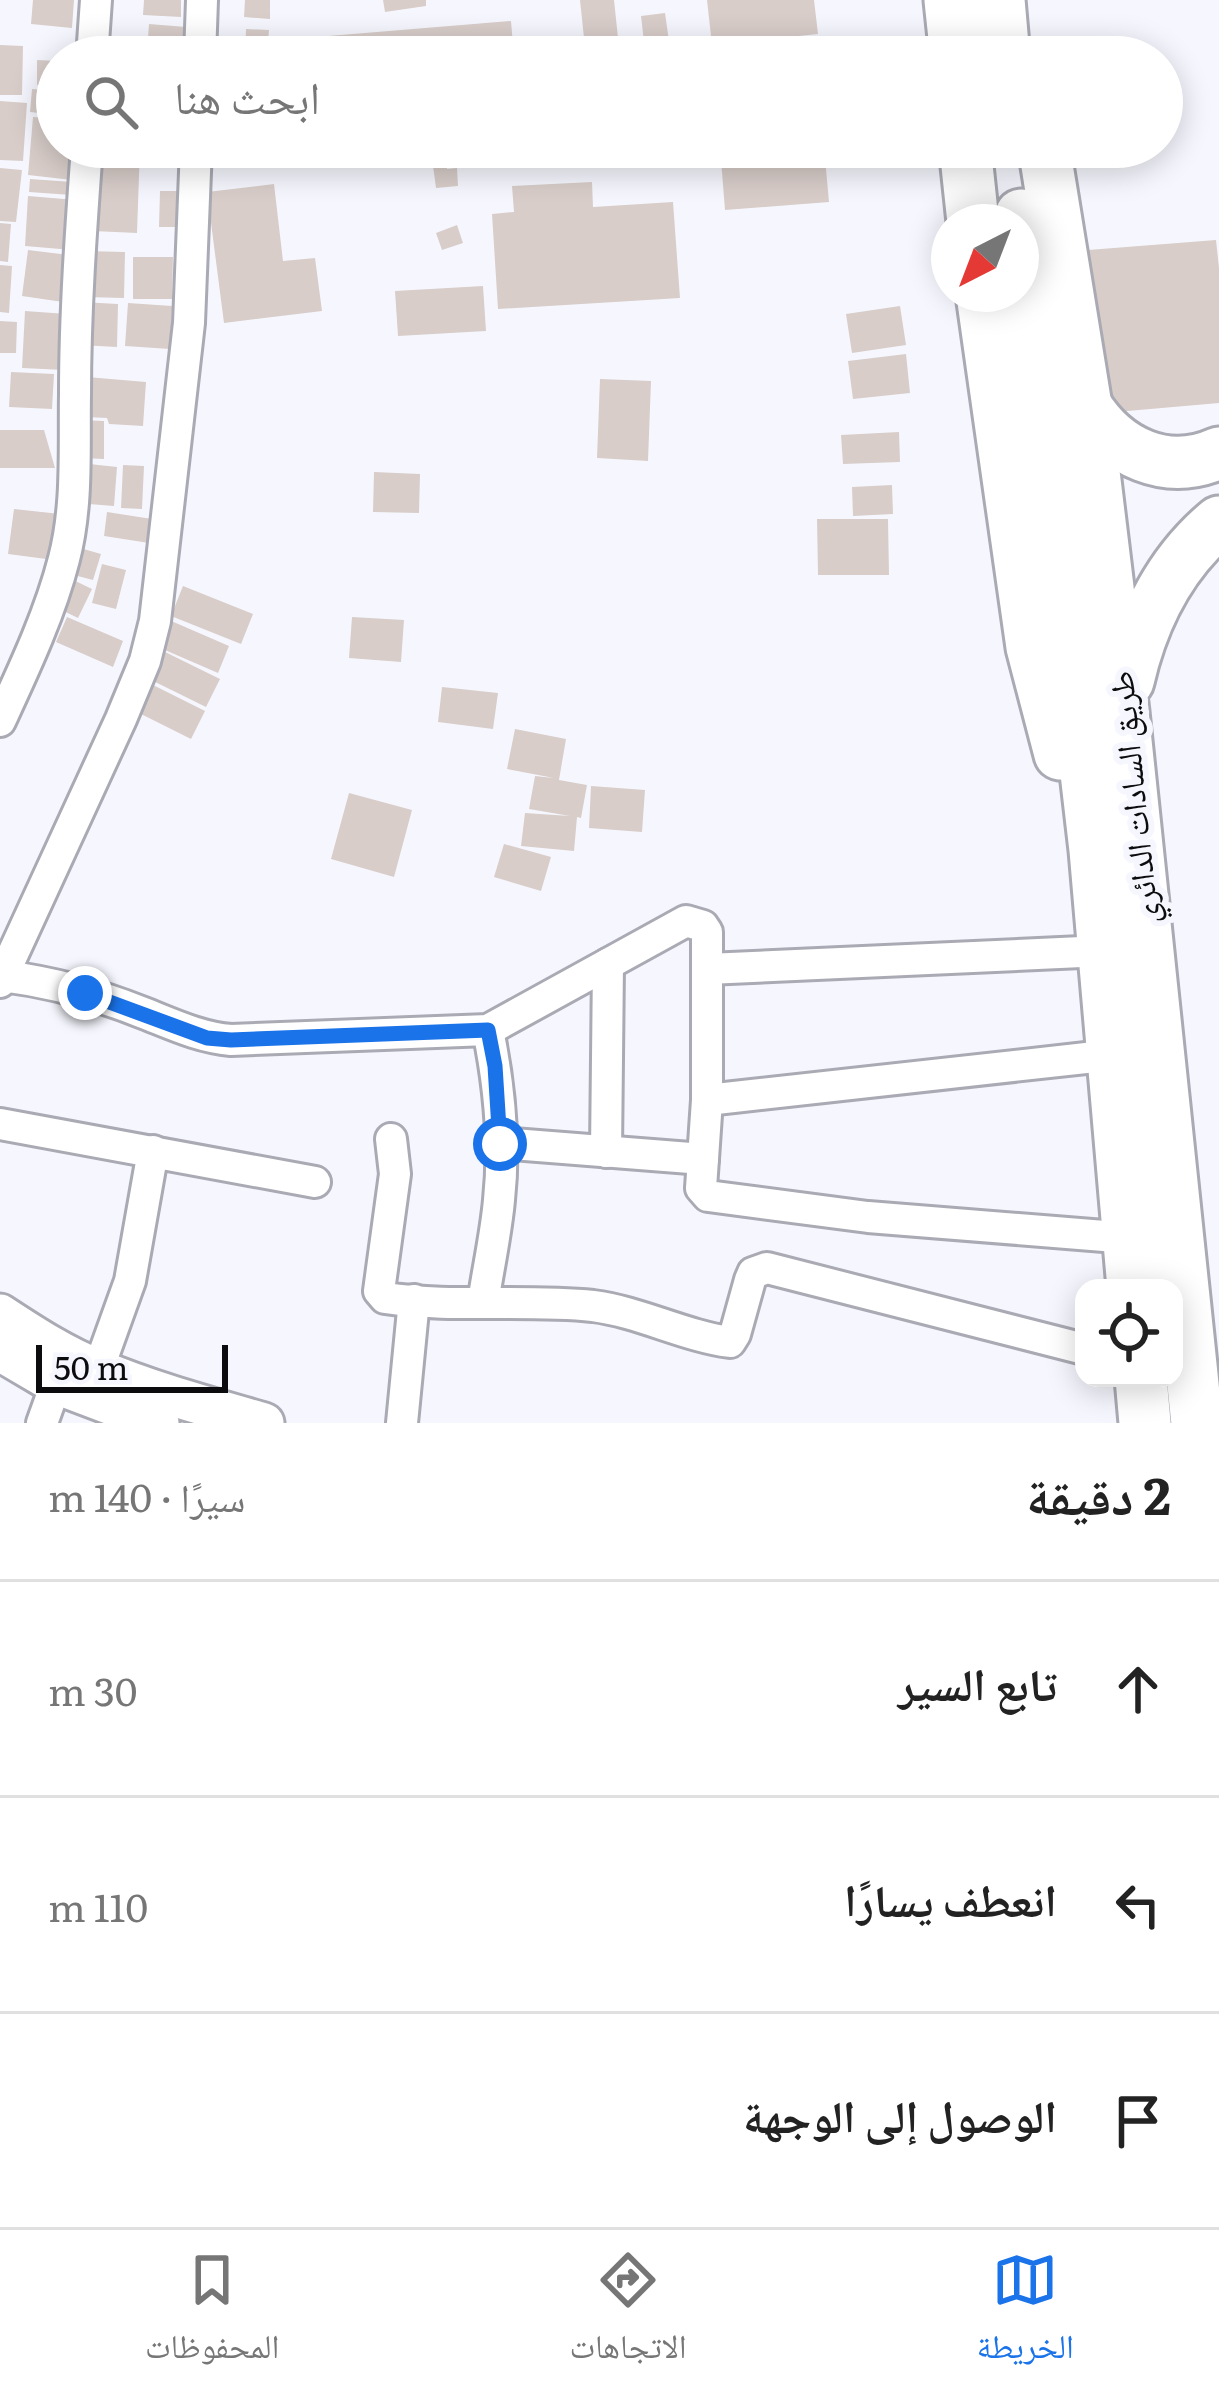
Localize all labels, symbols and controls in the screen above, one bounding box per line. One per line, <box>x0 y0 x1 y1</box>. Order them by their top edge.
search box <box>36 36 1183 168</box>
text: ابحث هنا <box>174 61 320 128</box>
icon: search <box>78 69 144 135</box>
north arrow <box>931 204 1039 312</box>
street label: طريق السادات الدائري <box>1093 669 1173 927</box>
route end <box>58 966 112 1020</box>
route start <box>473 1117 527 1171</box>
map controls <box>1075 1279 1183 1387</box>
button: locate <box>1075 1279 1183 1387</box>
scale bar <box>36 1339 228 1392</box>
text: 50 m <box>54 1341 128 1390</box>
text: 2 دقيقة <box>1026 1455 1171 1531</box>
text: سيرًا · 140 m <box>48 1466 245 1524</box>
text: تابع السير <box>898 1648 1057 1715</box>
icon: ahead <box>1105 1656 1171 1722</box>
text: 30 m <box>48 1660 137 1718</box>
text: انعطف يسارًا <box>844 1864 1057 1931</box>
icon: left <box>1105 1872 1171 1938</box>
text: 110 m <box>48 1876 148 1934</box>
text: الوصول إلى الوجهة <box>743 2080 1057 2147</box>
icon: arrive <box>1105 2088 1171 2154</box>
tab: المحفوظات <box>145 2247 279 2379</box>
tab: الاتجاهات <box>569 2247 687 2379</box>
tab: الخريطة <box>977 2247 1074 2379</box>

